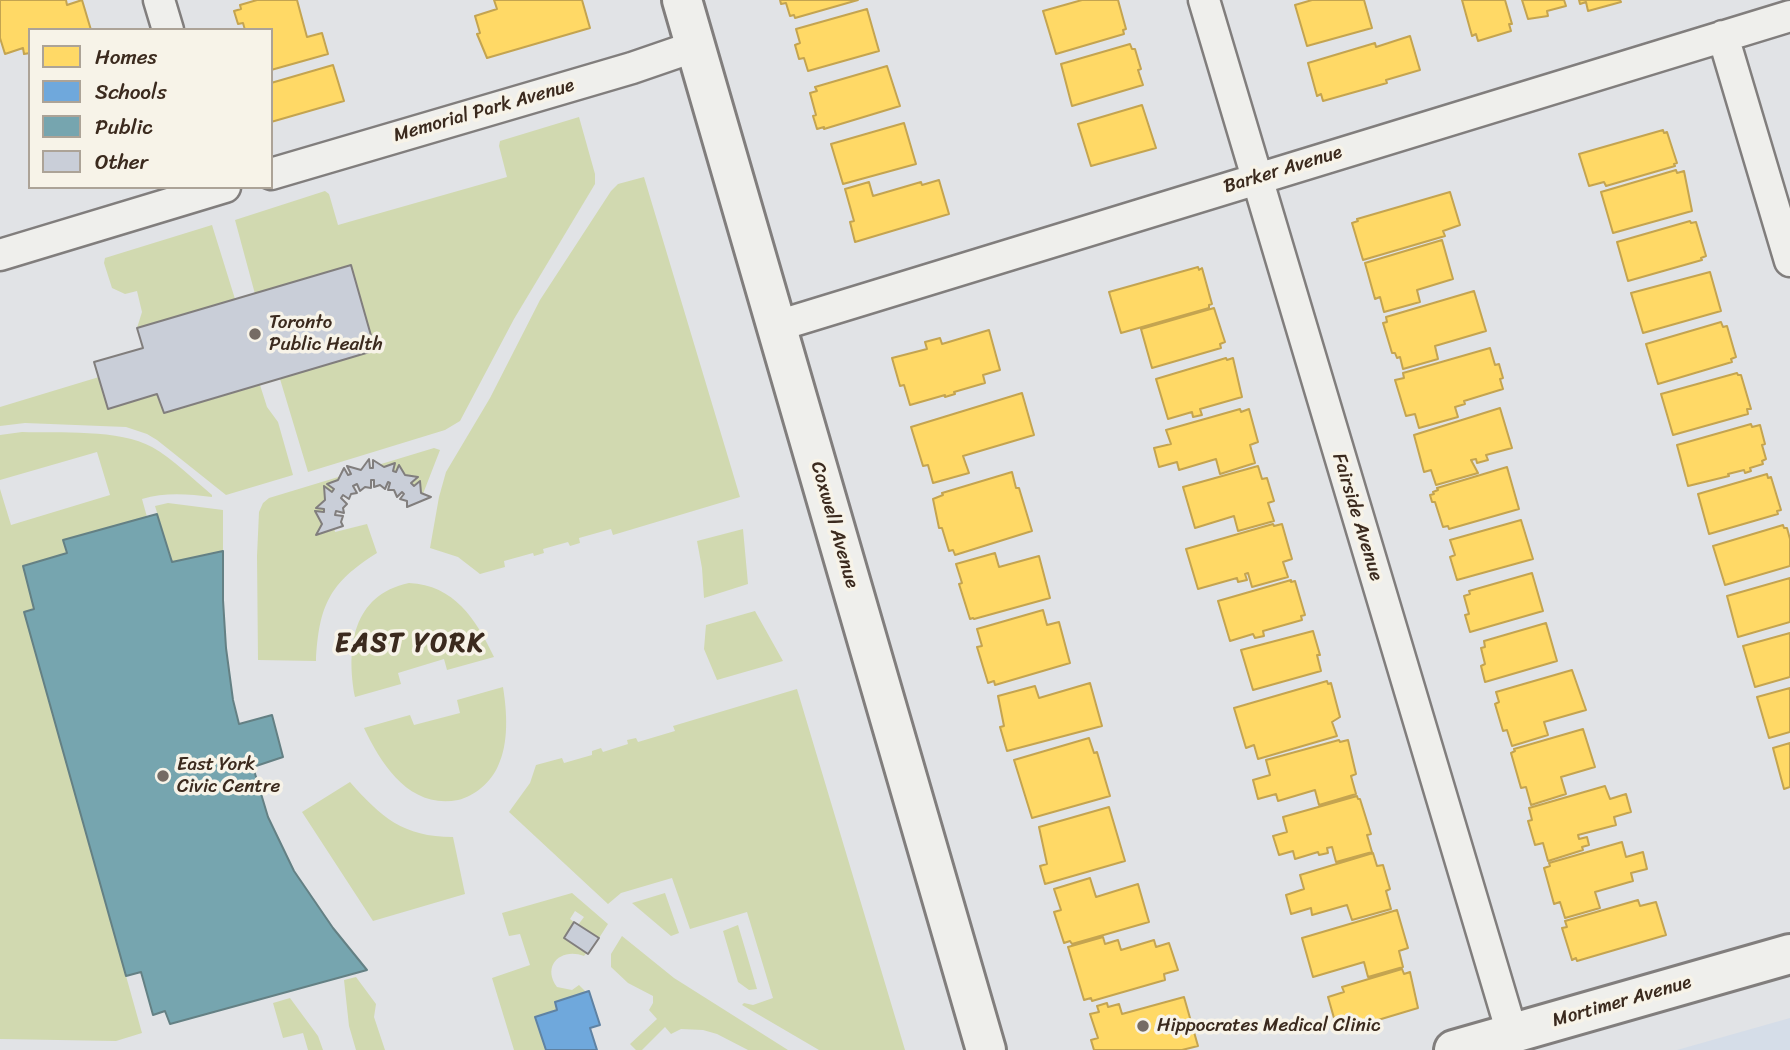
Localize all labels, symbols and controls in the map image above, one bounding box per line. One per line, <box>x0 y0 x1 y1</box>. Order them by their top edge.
legend <box>28 28 273 189</box>
text: Homes <box>95 38 157 76</box>
text: Schools <box>95 73 167 111</box>
street label: Memorial Park Avenue <box>391 74 577 148</box>
text: Public <box>95 108 153 146</box>
street label: Barker Avenue <box>1221 141 1345 199</box>
text: Other <box>95 143 148 181</box>
place label: Toronto Public Health <box>269 312 383 356</box>
marker: Toronto Public Health <box>247 326 263 342</box>
street label: Fairside Avenue <box>1327 450 1387 584</box>
street label: Coxwell Avenue <box>805 459 863 591</box>
district label: EAST YORK <box>337 628 483 660</box>
place label: East York Civic Centre <box>177 754 280 798</box>
marker: East York Civic Centre <box>155 768 171 784</box>
street label: Mortimer Avenue <box>1550 971 1694 1033</box>
place label: Hippocrates Medical Clinic <box>1157 1015 1380 1037</box>
marker: Hippocrates Medical Clinic <box>1135 1018 1151 1034</box>

